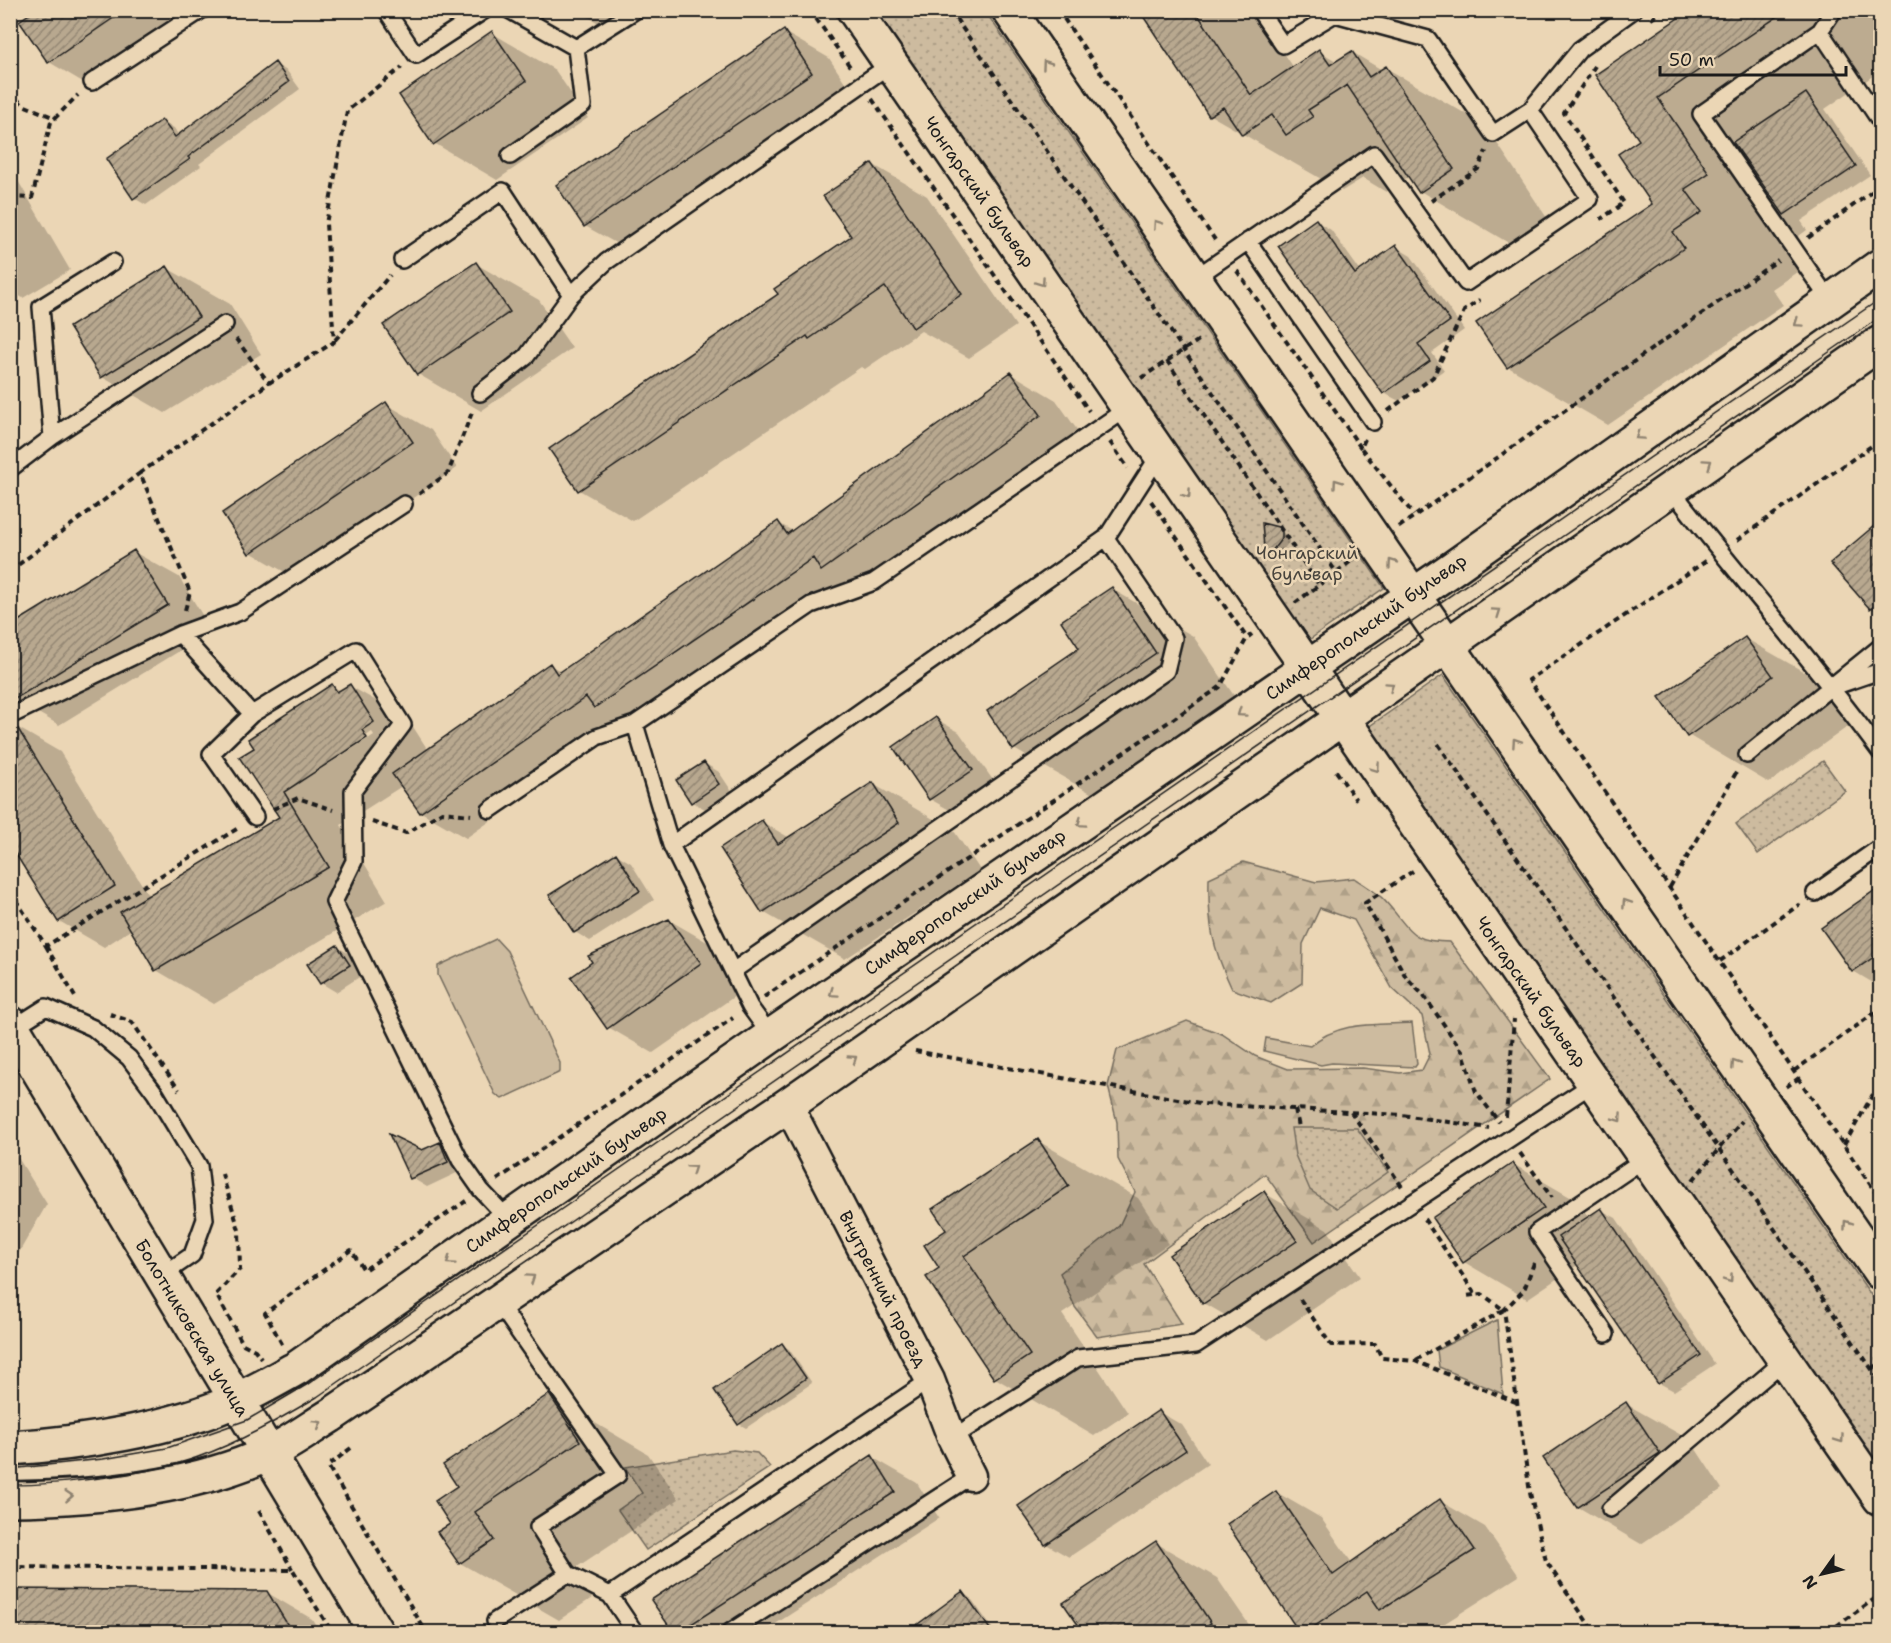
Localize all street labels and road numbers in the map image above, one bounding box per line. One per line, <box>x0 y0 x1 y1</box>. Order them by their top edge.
street label: Чонгарский бульвар <box>918 112 1040 272</box>
street label: Симферопольский бульвар <box>1261 548 1471 706</box>
street label: Симферопольский бульвар <box>860 823 1070 981</box>
street label: Чонгарский бульвар <box>1470 912 1592 1072</box>
street label: Симферопольский бульвар <box>461 1101 671 1259</box>
street label: Внутренний проезд <box>833 1207 933 1372</box>
street label: Болотниковская улица <box>129 1235 255 1421</box>

